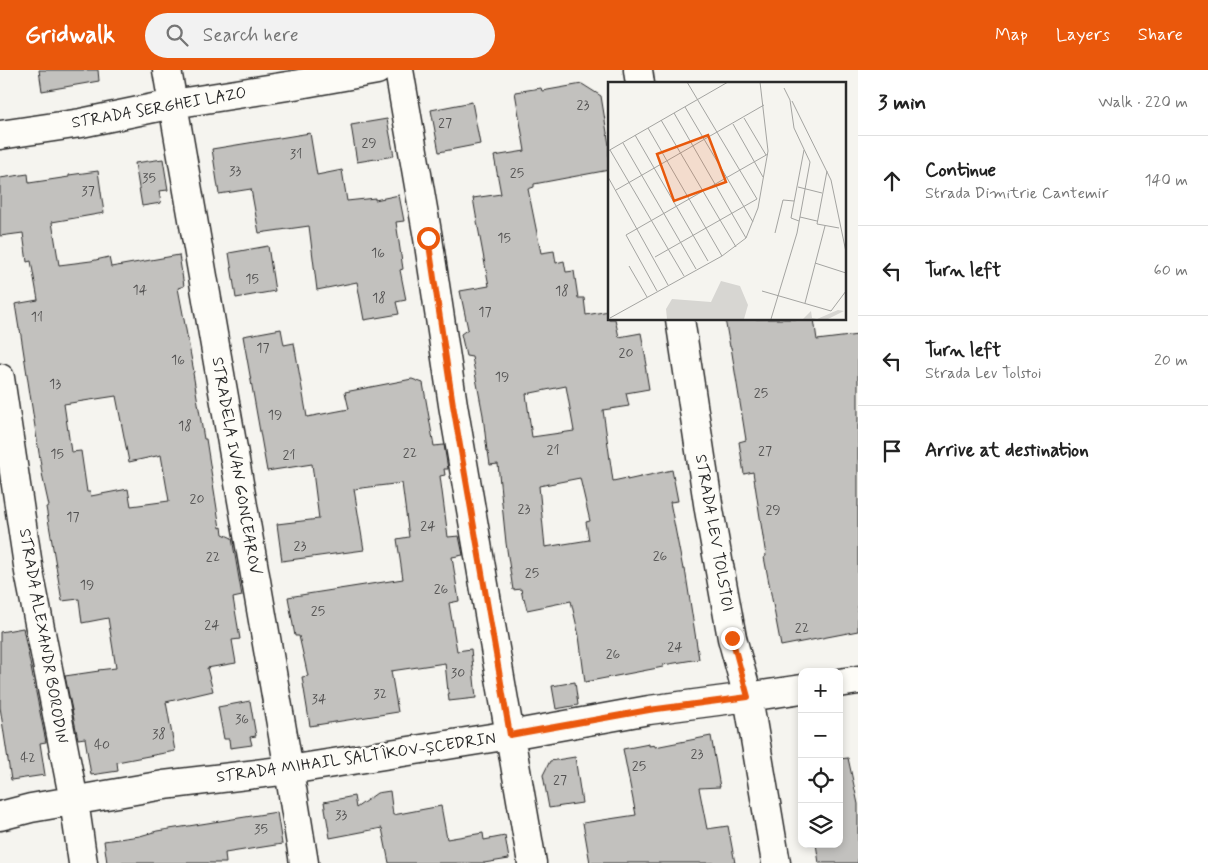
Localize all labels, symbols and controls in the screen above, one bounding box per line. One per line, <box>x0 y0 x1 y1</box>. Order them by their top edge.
search box <box>145 13 495 58</box>
text: Gridwalk <box>25 20 115 51</box>
icon: search <box>163 21 191 49</box>
text: Search here <box>203 23 298 48</box>
text: Map <box>995 23 1028 47</box>
text: Layers <box>1056 23 1110 47</box>
text: Share <box>1138 23 1183 47</box>
street label: STRADA SERGHEI LAZO <box>70 82 248 134</box>
inset map <box>608 82 846 320</box>
text: 3 min <box>878 89 926 117</box>
text: Walk · 220 m <box>1098 92 1188 113</box>
house number: 23 <box>577 96 589 114</box>
house number: 27 <box>438 114 452 132</box>
house number: 29 <box>361 134 377 152</box>
house number: 31 <box>290 145 302 163</box>
text: Continue <box>925 158 996 183</box>
house number: 33 <box>229 162 241 180</box>
house number: 25 <box>510 164 524 182</box>
icon: ahead <box>878 167 906 195</box>
house number: 35 <box>142 169 156 187</box>
text: 140 m <box>1144 170 1188 191</box>
house number: 37 <box>81 182 95 200</box>
text: Strada Dimitrie Cantemir <box>925 183 1108 204</box>
route start <box>417 227 440 250</box>
house number: 15 <box>497 229 511 247</box>
house number: 16 <box>371 244 385 262</box>
icon: left <box>878 257 906 285</box>
text: Turn left <box>925 258 1001 283</box>
text: 60 m <box>1154 260 1188 281</box>
house number: 15 <box>245 270 259 288</box>
house number: 14 <box>133 281 148 299</box>
house number: 18 <box>555 282 569 300</box>
house number: 18 <box>372 289 386 307</box>
house number: 17 <box>478 303 492 321</box>
house number: 11 <box>31 308 43 326</box>
text: Turn left <box>925 338 1001 363</box>
house number: 17 <box>256 339 270 357</box>
house number: 20 <box>619 344 633 362</box>
icon: left <box>878 347 906 375</box>
text: 20 m <box>1154 350 1188 371</box>
house number: 16 <box>171 351 185 369</box>
street label: STRADELA IVAN GONCEAROV <box>206 355 266 577</box>
text: Strada Lev Tolstoi <box>925 363 1041 384</box>
house number: 19 <box>495 368 509 386</box>
house number: 13 <box>49 375 61 393</box>
house number: 25 <box>754 384 768 402</box>
house number: 19 <box>268 406 282 424</box>
house number: 18 <box>178 417 192 435</box>
icon: arrive <box>878 437 906 465</box>
text: Arrive at destination <box>925 438 1089 463</box>
house number: 21 <box>547 441 559 459</box>
house number: 27 <box>758 442 772 460</box>
house number: 22 <box>403 444 417 462</box>
house number: 15 <box>50 445 64 463</box>
house number: 21 <box>283 446 295 464</box>
street label: STRADA LEV TOLSTOI <box>690 453 738 613</box>
house number: 20 <box>190 490 204 508</box>
house number: 23 <box>518 500 530 518</box>
house number: 29 <box>765 501 781 519</box>
house number: 17 <box>66 508 80 526</box>
house number: 24 <box>420 517 436 535</box>
street label: STRADA ALEXANDR BORODIN <box>14 527 72 746</box>
house number: 23 <box>294 537 306 555</box>
house number: 26 <box>653 547 668 565</box>
house number: 22 <box>206 548 220 566</box>
house number: 25 <box>525 564 539 582</box>
house number: 19 <box>80 576 94 594</box>
house number: 26 <box>434 580 449 598</box>
house number: 25 <box>311 602 325 620</box>
house number: 24 <box>204 616 220 634</box>
house number: 22 <box>795 619 809 637</box>
route end <box>721 627 744 650</box>
house number: 24 <box>667 638 683 656</box>
house number: 26 <box>606 645 621 663</box>
house number: 30 <box>451 664 465 682</box>
map controls <box>798 668 843 848</box>
button: + <box>798 668 843 713</box>
house number: 32 <box>373 685 387 703</box>
house number: 34 <box>312 690 327 708</box>
house number: 36 <box>235 710 249 728</box>
button: − <box>798 713 843 758</box>
house number: 38 <box>152 725 166 743</box>
street label: STRADA MIHAIL SALTÎKOV-ȘCEDRIN <box>215 728 497 788</box>
house number: 40 <box>94 736 110 754</box>
house number: 23 <box>691 745 703 763</box>
house number: 42 <box>20 749 36 767</box>
house number: 25 <box>632 757 646 775</box>
button: locate <box>798 758 843 803</box>
house number: 27 <box>553 771 567 789</box>
button: layers <box>798 803 843 848</box>
house number: 33 <box>335 806 347 824</box>
house number: 35 <box>254 820 268 838</box>

